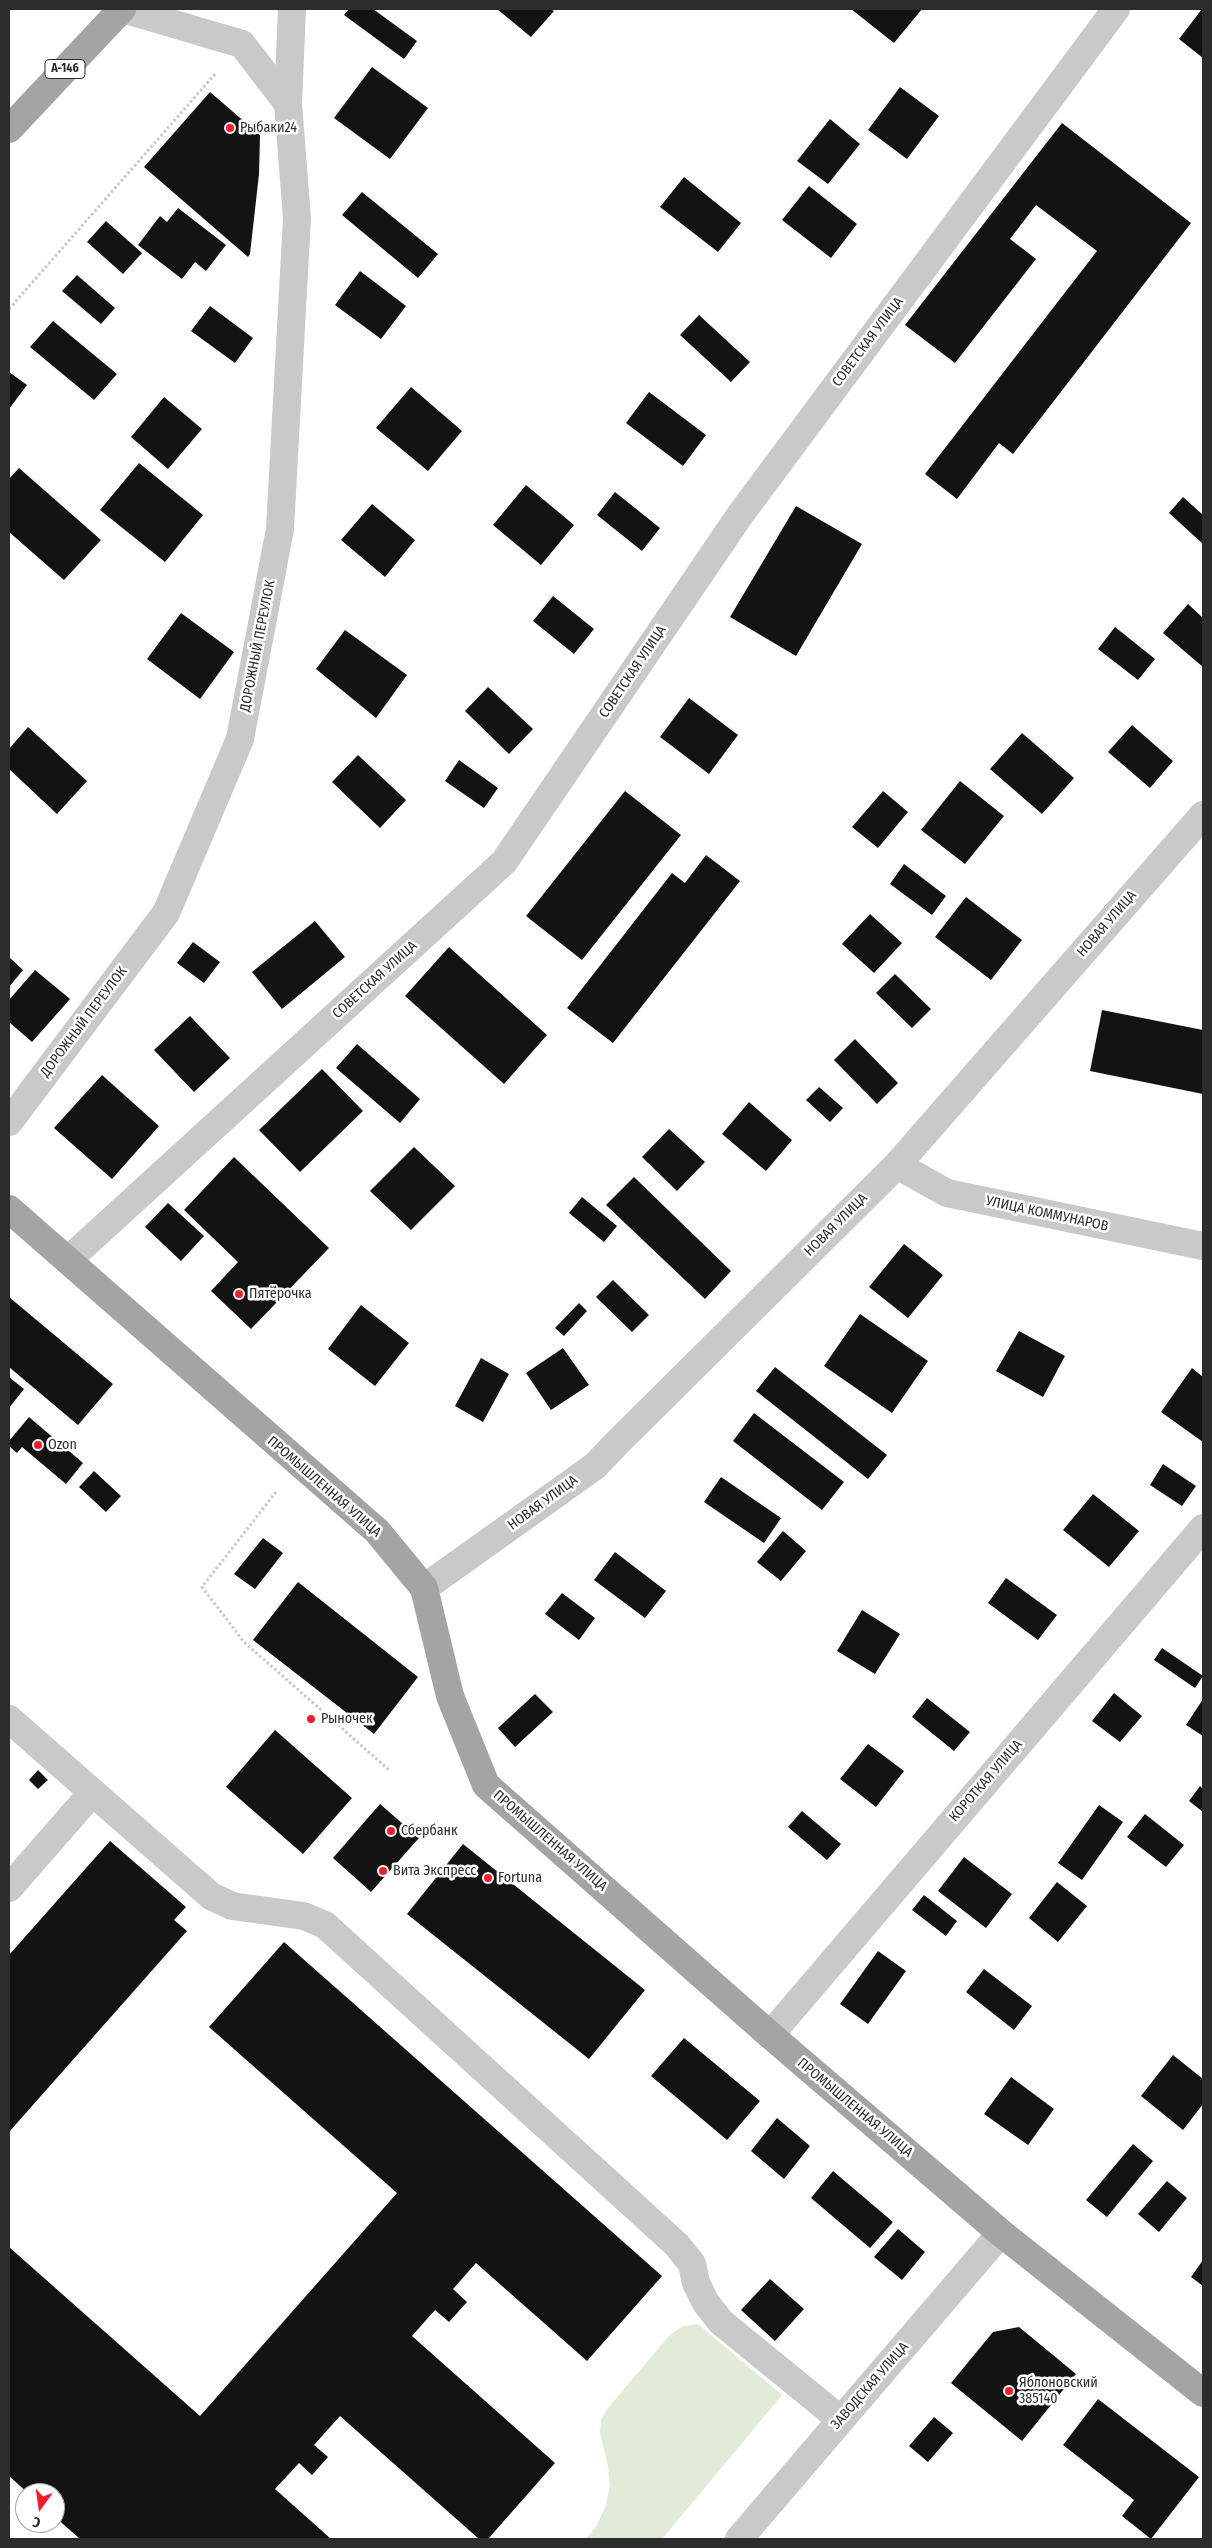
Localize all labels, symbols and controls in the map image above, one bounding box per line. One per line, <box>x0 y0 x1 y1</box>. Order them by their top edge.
road number: А-146 <box>45 60 85 78</box>
place label: Рыбаки24 <box>240 120 297 136</box>
marker: Рыбаки24 <box>224 122 236 134</box>
street label: СОВЕТСКАЯ УЛИЦА <box>829 294 907 390</box>
street label: ДОРОЖНЫЙ ПЕРЕУЛОК <box>237 579 279 713</box>
street label: СОВЕТСКАЯ УЛИЦА <box>596 623 670 721</box>
street label: НОВАЯ УЛИЦА <box>1074 887 1140 961</box>
street label: СОВЕТСКАЯ УЛИЦА <box>329 938 421 1022</box>
street label: ДОРОЖНЫЙ ПЕРЕУЛОК <box>37 964 131 1080</box>
street label: НОВАЯ УЛИЦА <box>801 1190 871 1260</box>
street label: УЛИЦА КОММУНАРОВ <box>984 1193 1110 1235</box>
place label: Пятёрочка <box>249 1286 312 1302</box>
marker: Пятёрочка <box>233 1288 245 1300</box>
street label: ПРОМЫШЛЕННАЯ УЛИЦА <box>264 1433 384 1541</box>
place label: Ozon <box>48 1437 77 1453</box>
marker: Ozon <box>32 1439 44 1451</box>
street label: НОВАЯ УЛИЦА <box>505 1472 581 1534</box>
place label: Рыночек <box>321 1711 373 1727</box>
marker: Рыночек <box>305 1713 317 1725</box>
street label: КОРОТКАЯ УЛИЦА <box>946 1737 1026 1825</box>
street label: ПРОМЫШЛЕННАЯ УЛИЦА <box>490 1787 610 1895</box>
place label: Сбербанк <box>401 1823 458 1839</box>
marker: Сбербанк <box>385 1825 397 1837</box>
place label: Вита Экспресс <box>393 1863 476 1879</box>
marker: Вита Экспресс <box>377 1865 389 1877</box>
place label: Fortuna <box>498 1870 542 1886</box>
marker: Fortuna <box>482 1872 494 1884</box>
street label: ПРОМЫШЛЕННАЯ УЛИЦА <box>794 2055 916 2161</box>
street label: ЗАВОДСКАЯ УЛИЦА <box>828 2339 912 2433</box>
place label: Яблоновский 385140 <box>1019 2375 1098 2408</box>
marker: Яблоновский 385140 <box>1003 2385 1015 2397</box>
north arrow <box>15 2483 65 2533</box>
text: С <box>31 2513 42 2531</box>

